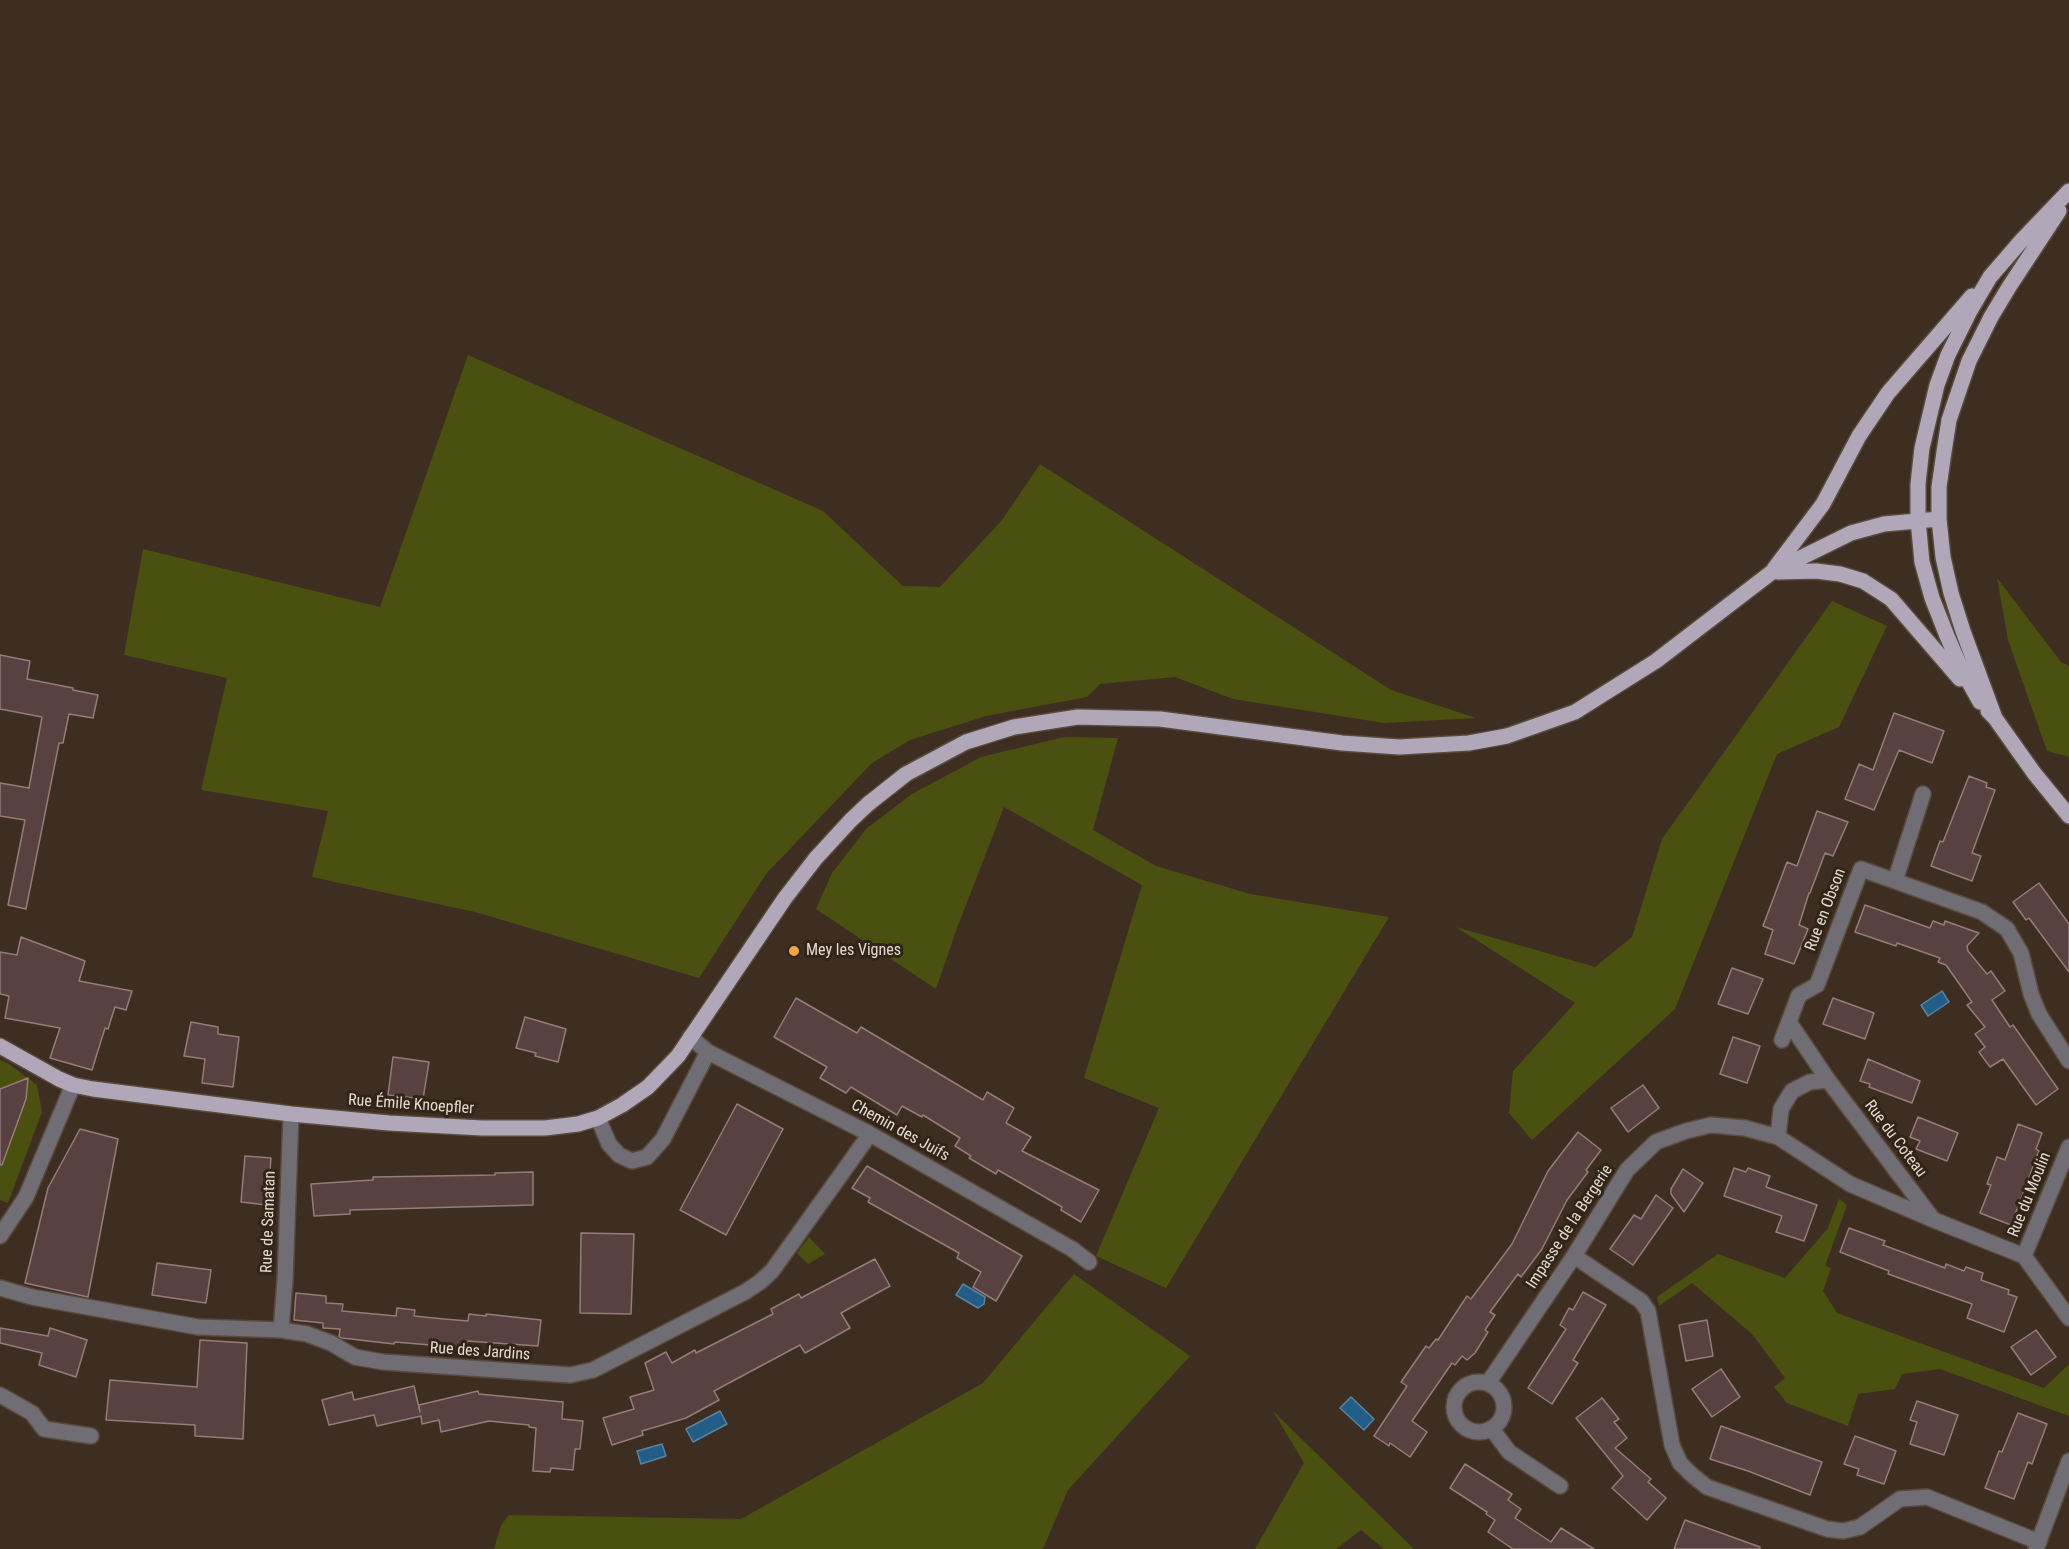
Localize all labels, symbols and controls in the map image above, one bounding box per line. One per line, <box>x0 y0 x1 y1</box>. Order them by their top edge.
street label: Rue en Obson <box>1801 866 1851 954</box>
place label: Mey les Vignes <box>806 941 901 961</box>
marker: Mey les Vignes <box>787 944 801 958</box>
street label: Rue Émile Knoepfler <box>347 1091 475 1119</box>
street label: Chemin des Juifs <box>848 1096 952 1166</box>
street label: Rue du Coteau <box>1860 1097 1930 1181</box>
street label: Rue du Moulin <box>2004 1150 2056 1240</box>
street label: Impasse de la Bergerie <box>1523 1161 1617 1293</box>
street label: Rue de Samatan <box>258 1171 280 1273</box>
street label: Rue des Jardins <box>429 1339 531 1365</box>

